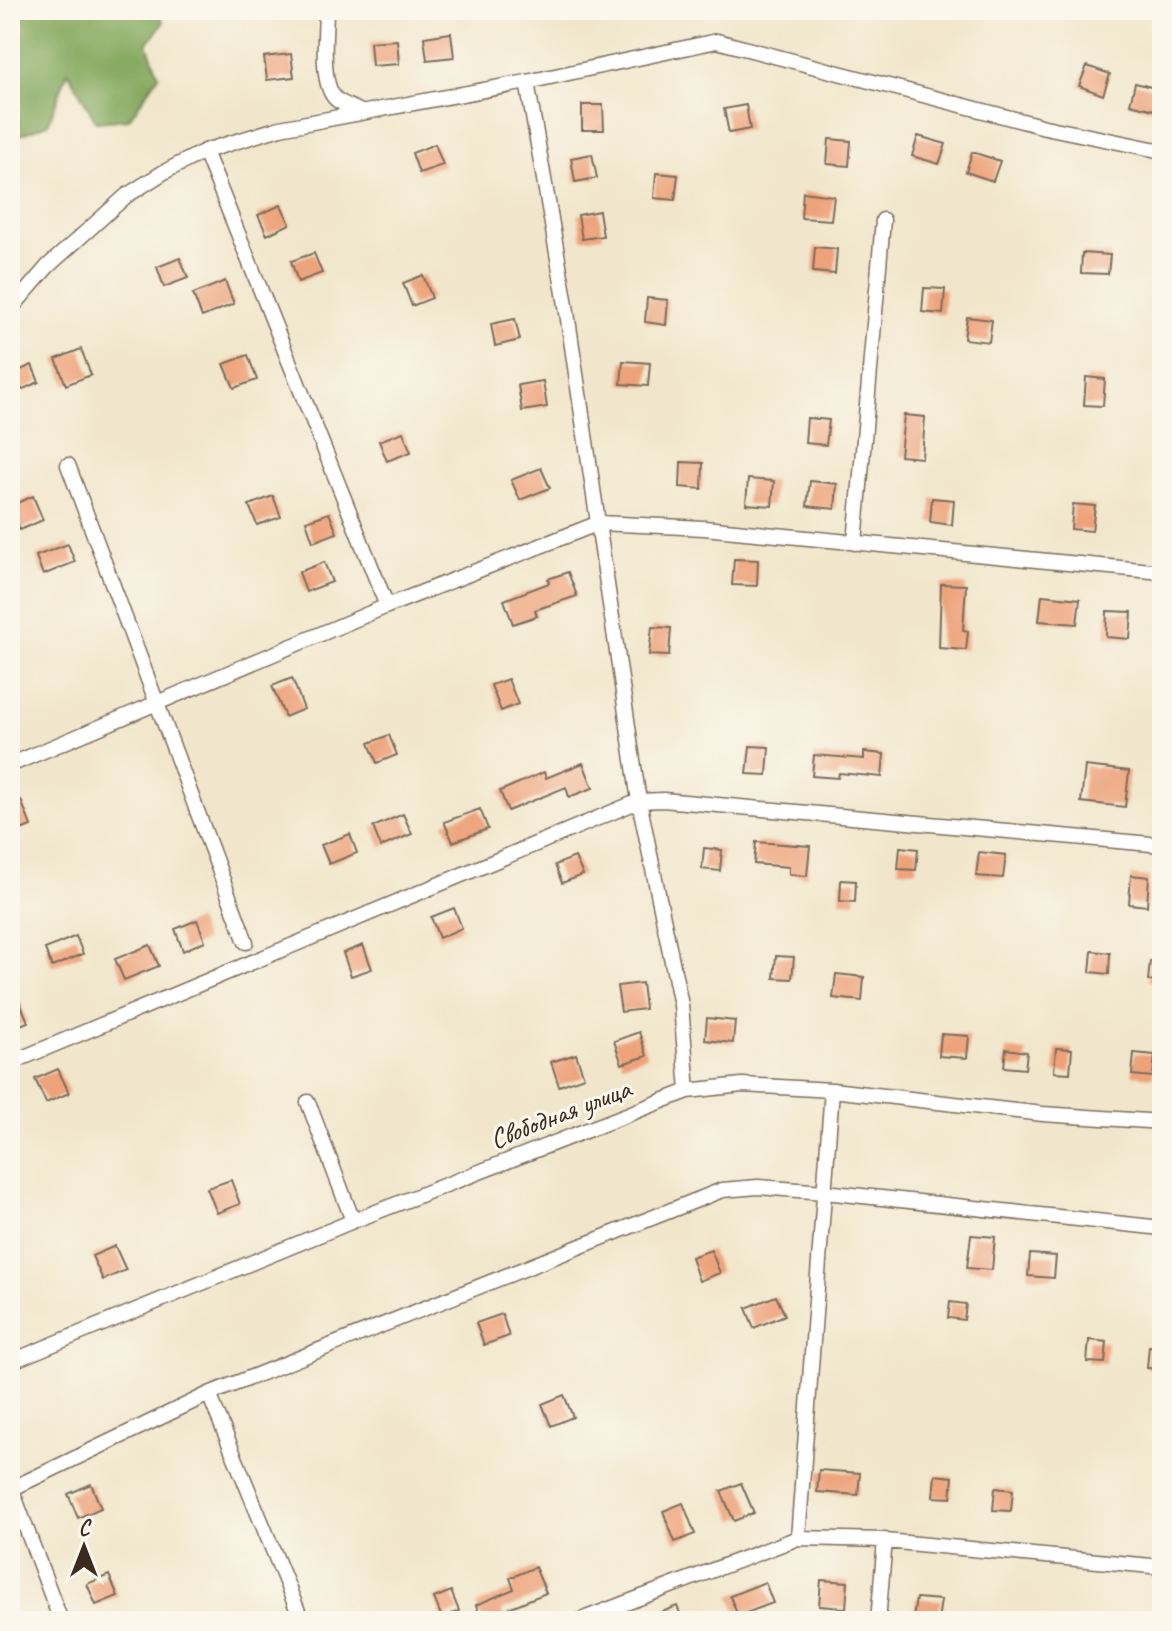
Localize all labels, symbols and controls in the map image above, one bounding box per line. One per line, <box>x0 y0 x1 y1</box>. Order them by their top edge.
street label: Свободная улица <box>485 1070 637 1156</box>
north arrow <box>44 1507 124 1587</box>
text: С <box>79 1514 93 1542</box>

